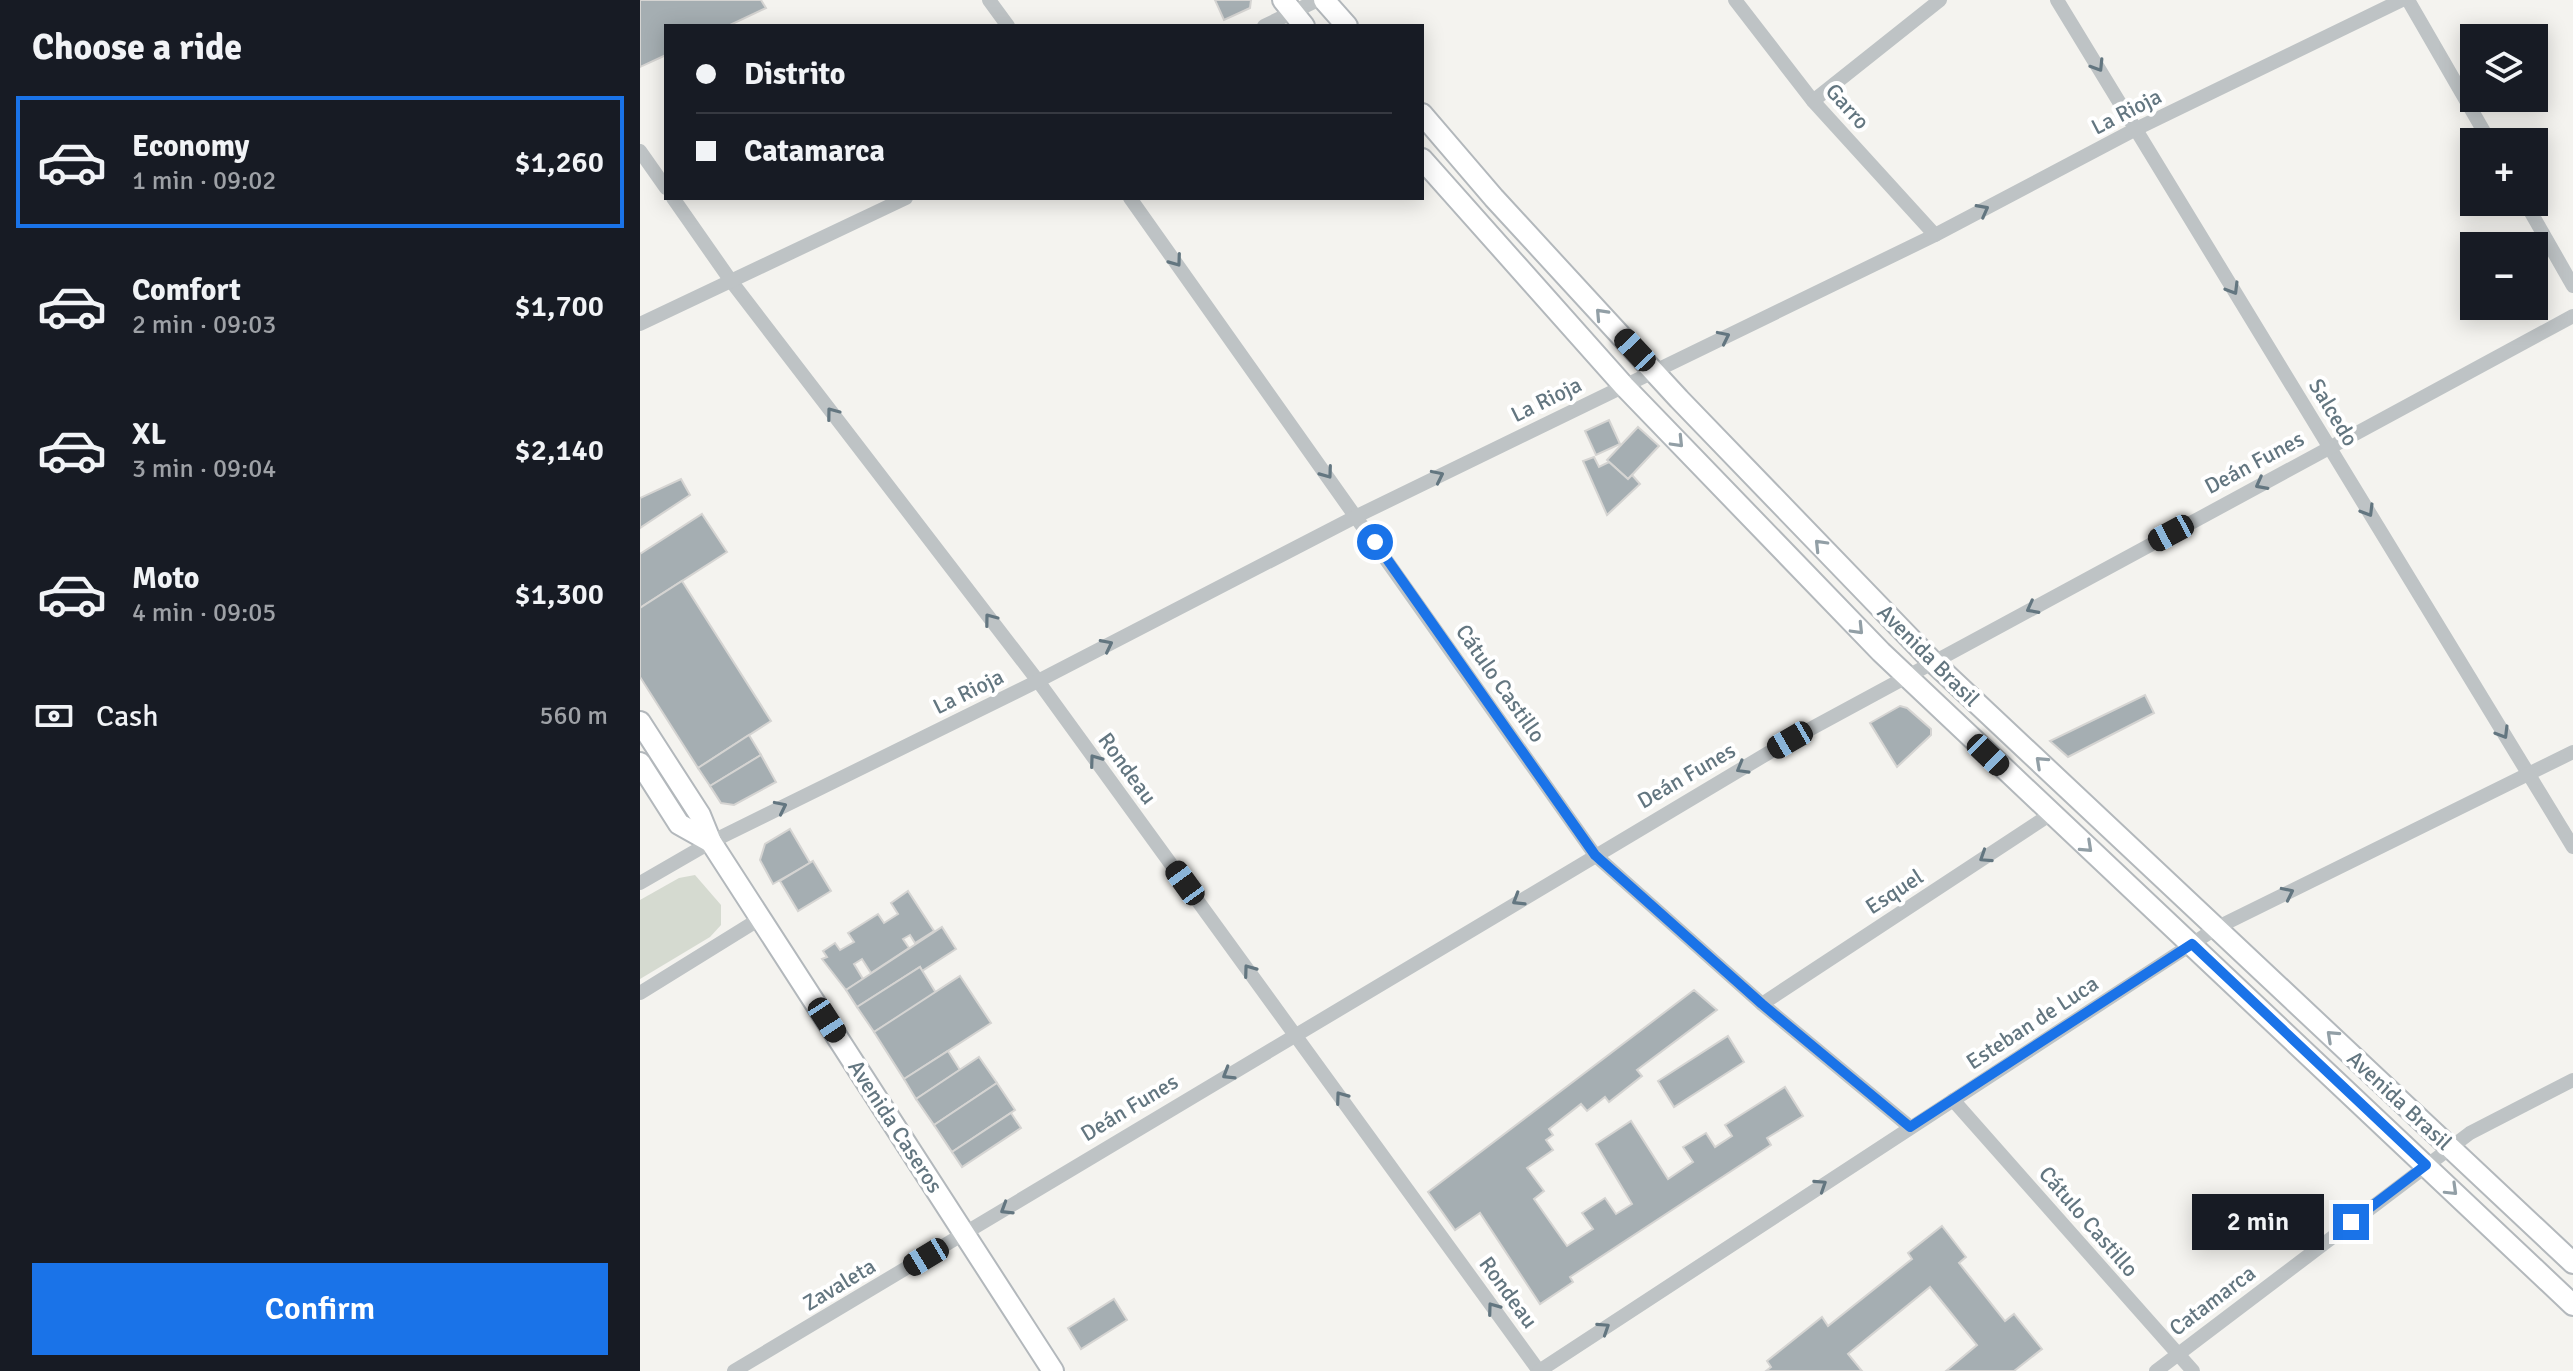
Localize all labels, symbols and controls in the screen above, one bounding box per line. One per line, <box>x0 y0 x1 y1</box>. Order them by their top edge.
map controls <box>2460 24 2548 320</box>
button: layers <box>2460 24 2548 112</box>
text: Choose a ride <box>32 25 242 70</box>
text: Distrito <box>744 56 845 93</box>
one-way arrow <box>2088 58 2103 72</box>
street label: Garro <box>1820 78 1875 135</box>
street label: La Rioja <box>2087 82 2166 141</box>
icon: car <box>36 126 108 198</box>
text: Economy <box>132 128 249 165</box>
button: + <box>2460 128 2548 216</box>
text: Catamarca <box>744 133 885 170</box>
text: $1,260 <box>515 144 604 181</box>
text: 1 min · 09:02 <box>132 165 276 197</box>
one-way arrow <box>1974 205 1989 220</box>
button: − <box>2460 232 2548 320</box>
one-way arrow <box>1166 253 1180 267</box>
icon: car <box>36 270 108 342</box>
text: Comfort <box>132 272 241 309</box>
one-way arrow <box>2223 280 2239 295</box>
text: $1,700 <box>515 288 604 325</box>
text: 2 min · 09:03 <box>132 309 276 341</box>
one-way arrow <box>1596 309 1611 323</box>
car <box>1610 324 1660 376</box>
one-way arrow <box>1716 332 1731 347</box>
street label: La Rioja <box>1507 371 1586 428</box>
street label: Salcedo <box>2303 374 2364 451</box>
one-way arrow <box>828 407 842 422</box>
icon: car <box>36 414 108 486</box>
text: XL <box>132 416 166 453</box>
street label: Deán Funes <box>2200 425 2309 500</box>
text: $2,140 <box>515 432 604 469</box>
one-way arrow <box>1668 433 1683 447</box>
text: 3 min · 09:04 <box>132 453 276 485</box>
one-way arrow <box>1317 464 1332 479</box>
one-way arrow <box>1430 470 1445 486</box>
one-way arrow <box>2254 475 2269 490</box>
one-way arrow <box>2358 502 2374 517</box>
car <box>2144 511 2198 555</box>
route start <box>1357 524 1393 560</box>
one-way arrow <box>1815 540 1830 554</box>
icon: car <box>36 558 108 630</box>
text: Moto <box>132 560 199 597</box>
text: $1,300 <box>515 576 604 613</box>
text: 4 min · 09:05 <box>132 597 276 629</box>
one-way arrow <box>2026 598 2041 614</box>
street label: Avenida Brasil <box>1872 599 1985 712</box>
one-way arrow <box>986 614 1000 628</box>
street label: Cátulo Castillo <box>1450 619 1551 748</box>
one-way arrow <box>1849 620 1864 634</box>
one-way arrow <box>1099 640 1113 655</box>
street label: La Rioja <box>929 663 1008 720</box>
icon: cash <box>32 694 76 738</box>
text: Cash <box>96 698 159 735</box>
text: 560 m <box>539 700 608 732</box>
car <box>1763 718 1817 762</box>
one-way arrow <box>2494 724 2509 739</box>
street label: Rondeau <box>1093 727 1163 809</box>
car <box>1962 730 2014 780</box>
street label: Deán Funes <box>1632 737 1740 814</box>
one-way arrow <box>1091 755 1105 769</box>
one-way arrow <box>1736 758 1751 774</box>
one-way arrow <box>2035 758 2050 772</box>
one-way arrow <box>772 801 787 817</box>
one-way arrow <box>2077 838 2092 852</box>
one-way arrow <box>1980 847 1994 862</box>
car <box>1161 857 1209 909</box>
street label: Esquel <box>1860 863 1928 920</box>
one-way arrow <box>2279 887 2294 903</box>
one-way arrow <box>1512 890 1527 906</box>
one-way arrow <box>1244 965 1259 979</box>
street label: Esteban de Luca <box>1961 970 2103 1075</box>
car <box>804 993 850 1047</box>
one-way arrow <box>2327 1030 2341 1045</box>
street label: Avenida Brasil <box>2342 1045 2458 1156</box>
street label: Avenida Caseros <box>843 1055 949 1198</box>
one-way arrow <box>1222 1064 1237 1079</box>
street label: Deán Funes <box>1076 1068 1183 1147</box>
one-way arrow <box>1336 1091 1351 1106</box>
street label: Cátulo Castillo <box>2033 1160 2144 1282</box>
one-way arrow <box>1813 1180 1827 1195</box>
one-way arrow <box>2443 1180 2457 1195</box>
callout: 2 min <box>2191 1194 2323 1250</box>
one-way arrow <box>1000 1199 1015 1214</box>
route end <box>2333 1204 2369 1240</box>
text: 2 min <box>2227 1206 2289 1238</box>
car <box>899 1234 953 1280</box>
street label: Rondeau <box>1474 1251 1544 1333</box>
street label: Zavaleta <box>798 1252 881 1317</box>
street label: Catamarca <box>2164 1259 2261 1342</box>
button: Confirm <box>32 1263 608 1355</box>
one-way arrow <box>1488 1302 1503 1316</box>
one-way arrow <box>1596 1323 1610 1338</box>

